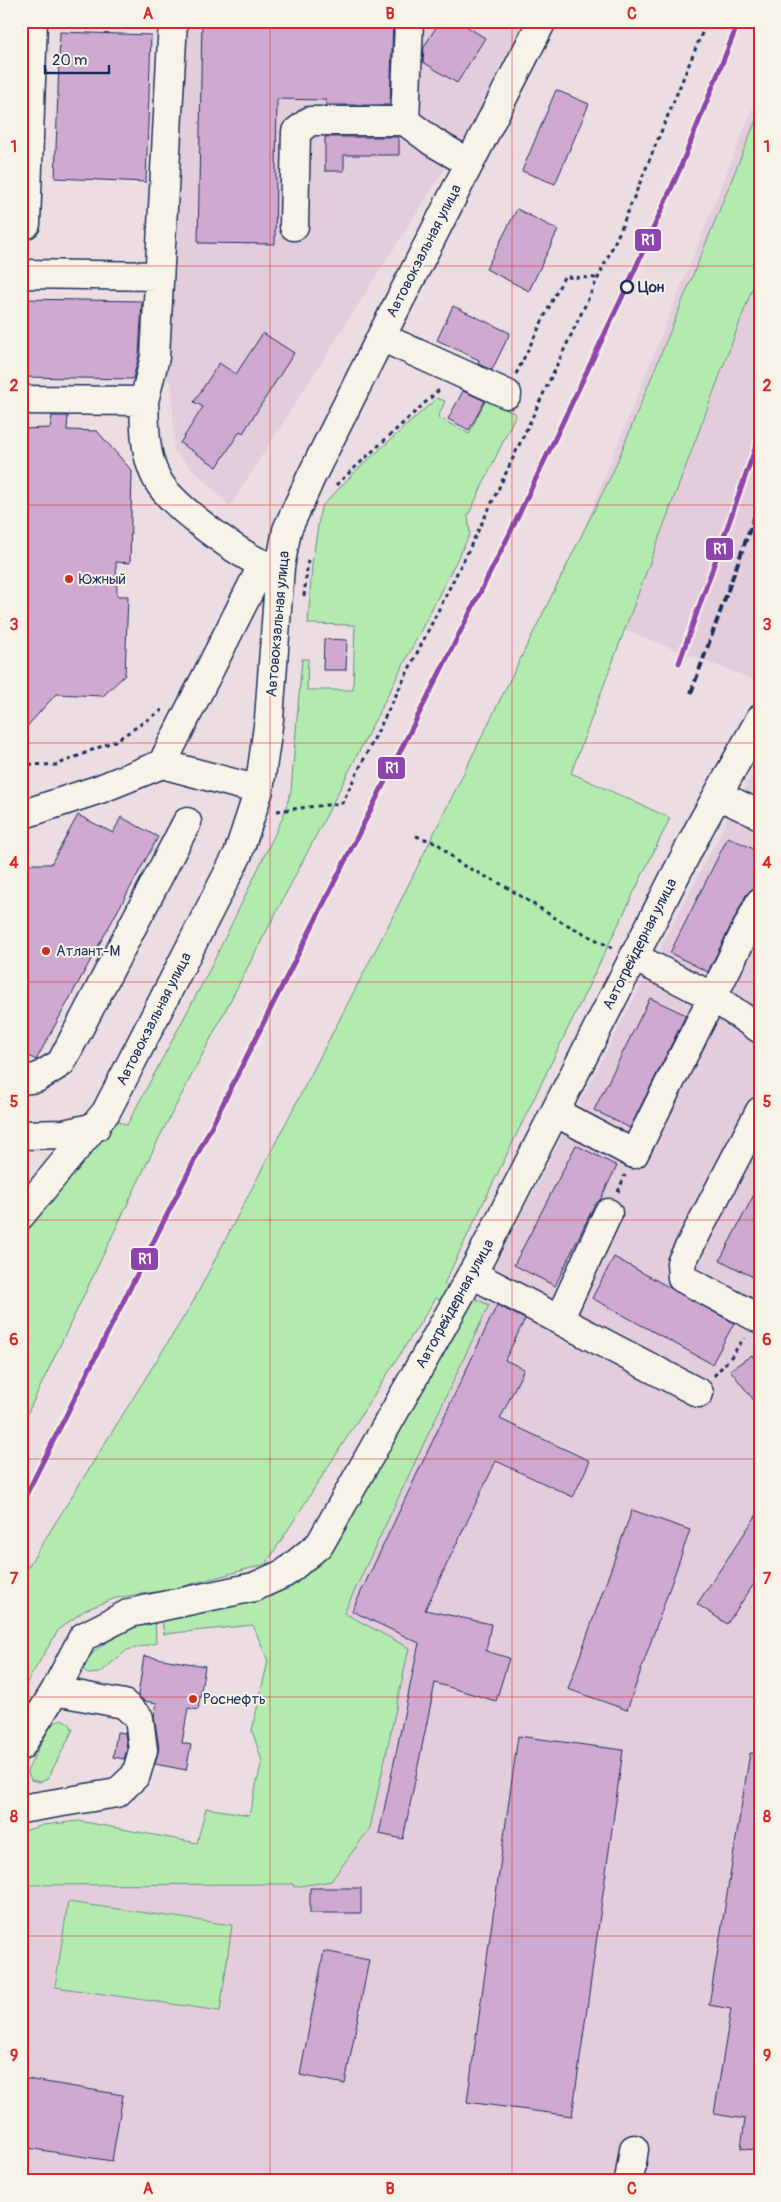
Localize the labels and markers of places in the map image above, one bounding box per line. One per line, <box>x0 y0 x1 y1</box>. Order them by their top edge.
place label: Цон <box>638 278 665 297</box>
marker: Цон <box>620 280 634 294</box>
place label: Южный <box>79 570 126 589</box>
marker: Южный <box>63 573 75 585</box>
place label: Атлант-М <box>56 942 121 961</box>
marker: Атлант-М <box>40 945 52 957</box>
place label: Роснефть <box>203 1690 266 1709</box>
marker: Роснефть <box>187 1693 199 1705</box>

